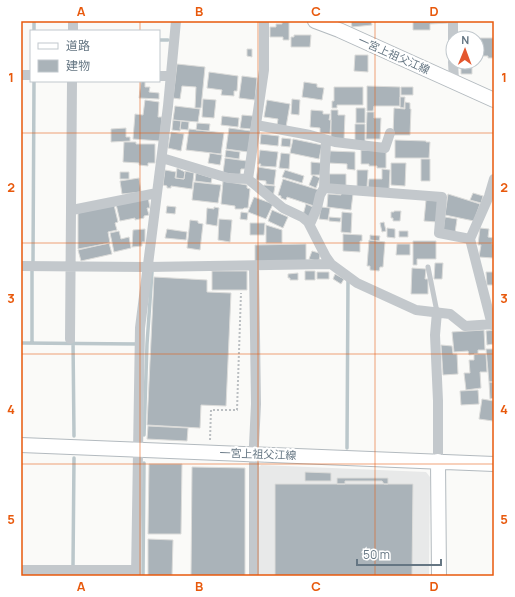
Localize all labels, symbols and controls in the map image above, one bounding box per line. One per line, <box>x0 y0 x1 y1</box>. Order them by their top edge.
text: A <box>77 2 86 20</box>
text: B <box>195 2 203 20</box>
text: C <box>311 2 321 20</box>
text: D <box>429 2 439 20</box>
legend <box>30 30 160 82</box>
north arrow <box>445 30 485 70</box>
street label: 一宮上祖父江線 <box>356 32 432 77</box>
text: N <box>461 32 469 47</box>
text: 道路 <box>66 37 90 54</box>
text: 建物 <box>66 57 90 74</box>
text: 1 <box>8 68 14 86</box>
text: 1 <box>501 68 507 86</box>
text: 2 <box>7 178 15 196</box>
text: 2 <box>500 178 508 196</box>
text: 3 <box>7 289 15 307</box>
text: 3 <box>500 289 508 307</box>
text: 4 <box>7 400 15 418</box>
text: 4 <box>500 400 508 418</box>
street label: 一宮上祖父江線 <box>219 445 297 462</box>
text: 5 <box>7 510 15 528</box>
text: 5 <box>500 510 508 528</box>
scale bar <box>357 541 441 567</box>
text: 50 m <box>363 546 390 563</box>
text: A <box>77 577 86 595</box>
text: B <box>195 577 203 595</box>
text: C <box>311 577 321 595</box>
text: D <box>429 577 439 595</box>

